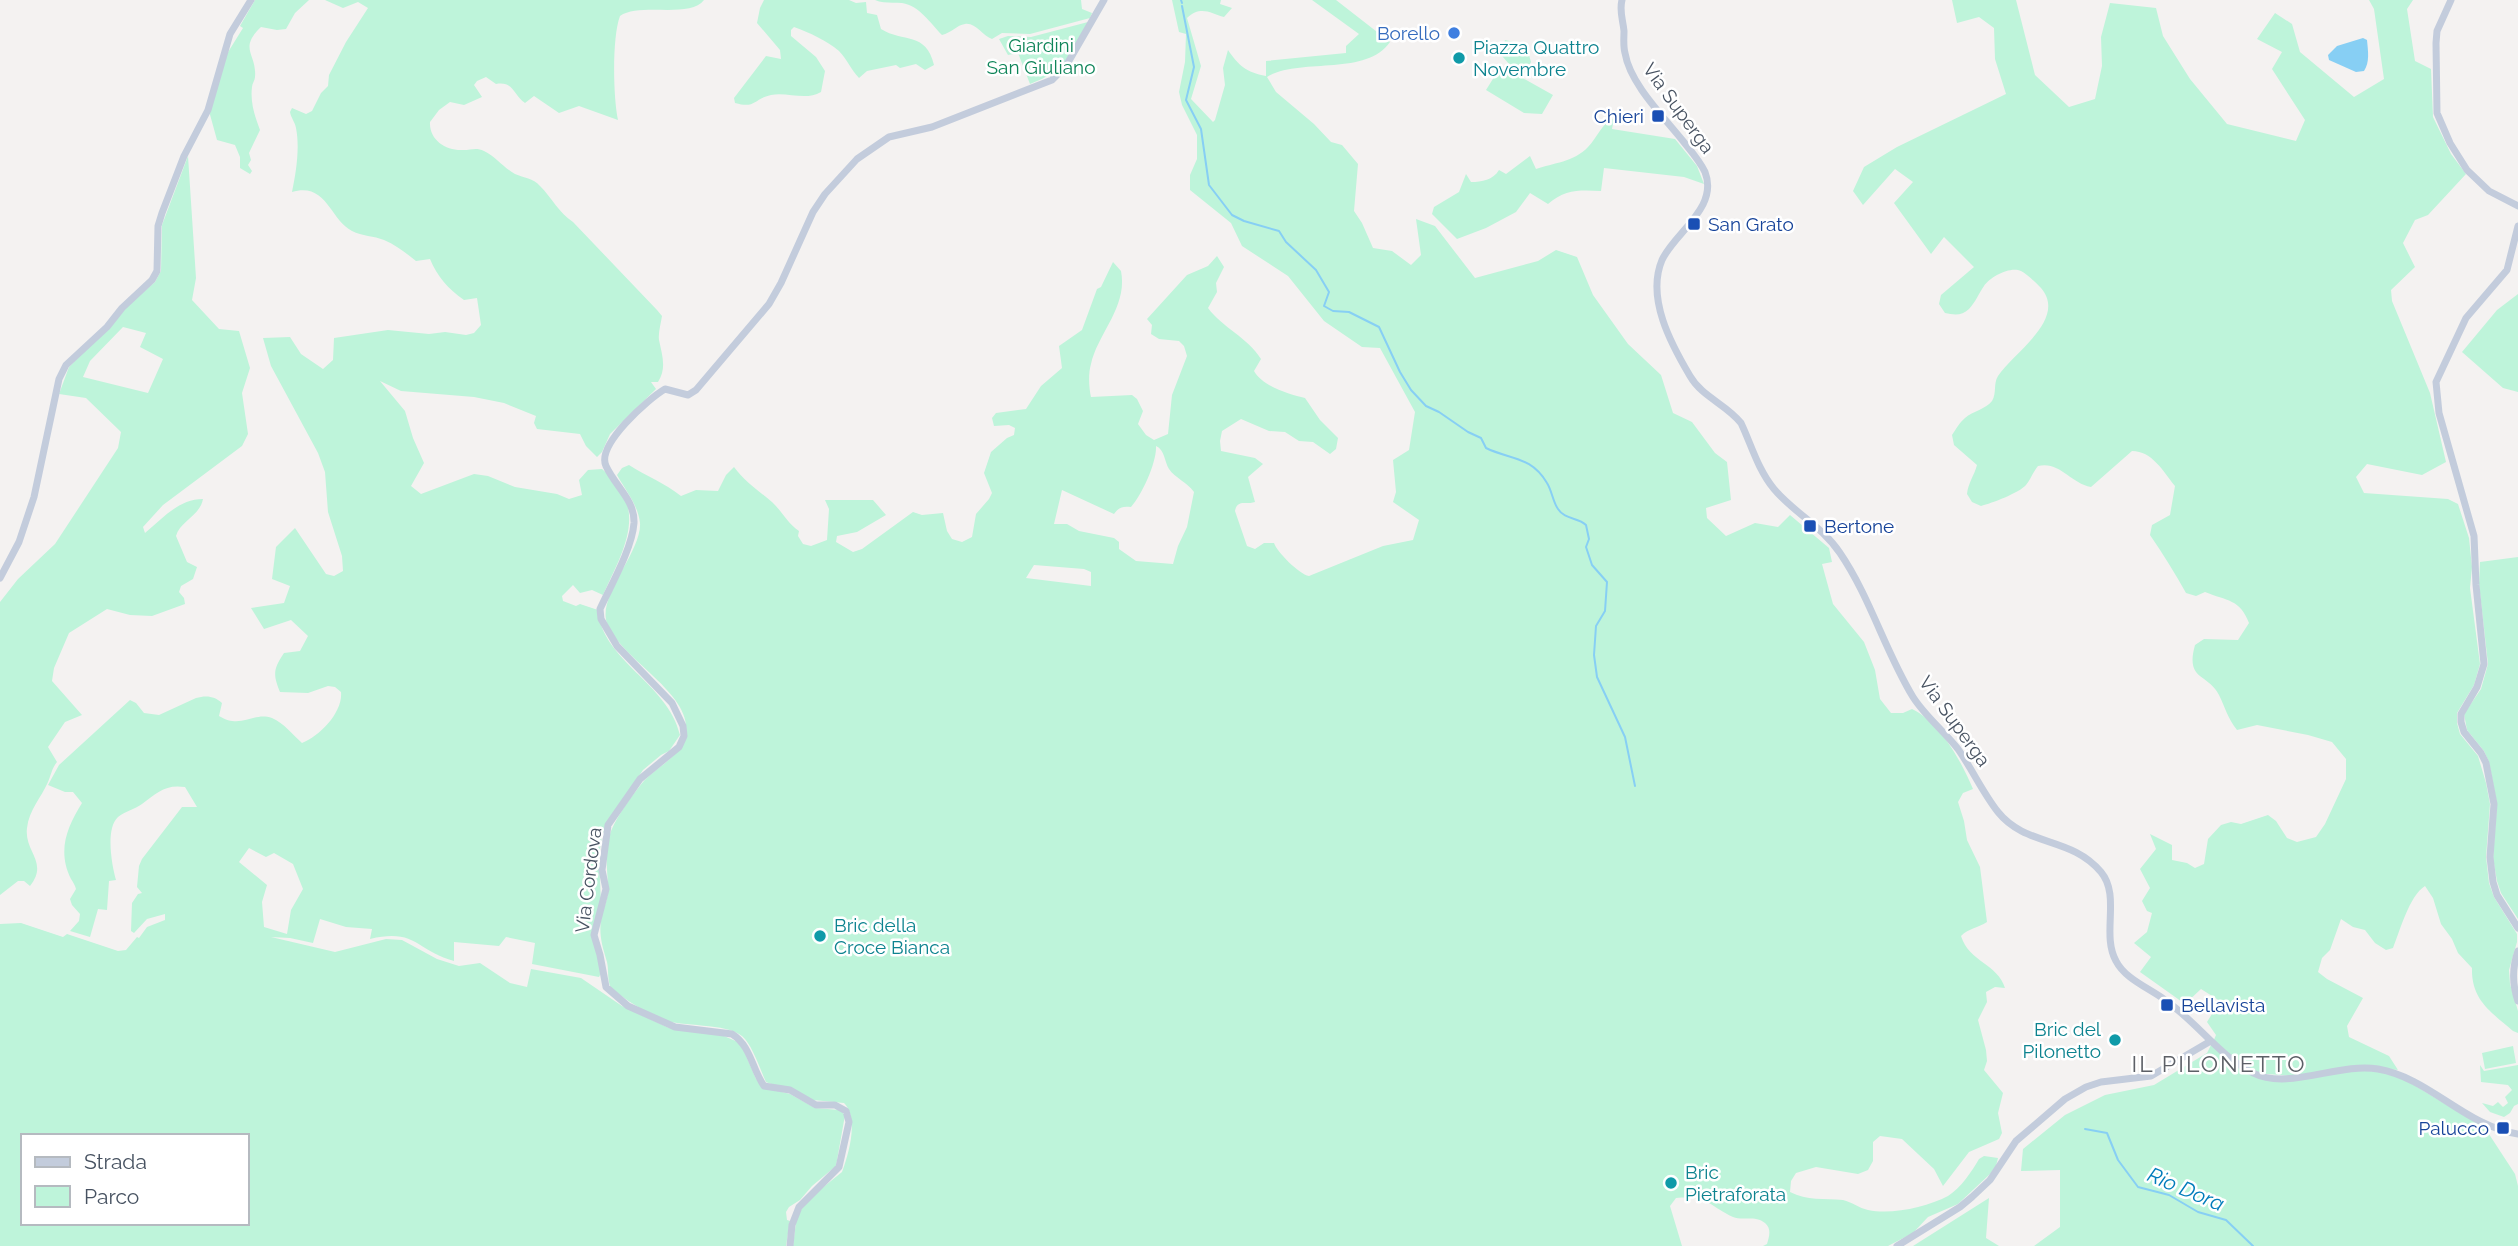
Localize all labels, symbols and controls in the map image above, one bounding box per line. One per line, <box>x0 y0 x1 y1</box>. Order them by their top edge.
place label: Borello <box>1377 22 1440 44</box>
marker: Borello <box>1446 25 1462 41</box>
park label: Giardini San Giuliano <box>987 34 1095 78</box>
place label: Piazza Quattro Novembre <box>1473 36 1599 80</box>
marker: Piazza Quattro Novembre <box>1451 50 1467 66</box>
street label: Via Superga <box>1639 58 1719 158</box>
place label: Chieri <box>1594 105 1644 127</box>
marker: Chieri <box>1650 108 1666 124</box>
place label: San Grato <box>1708 213 1794 235</box>
marker: San Grato <box>1686 216 1702 232</box>
place label: Bertone <box>1824 515 1894 537</box>
marker: Bertone <box>1802 518 1818 534</box>
street label: Via Superga <box>1915 671 1995 771</box>
street label: Via Cordova <box>571 826 605 934</box>
place label: Bric della Croce Bianca <box>834 914 950 958</box>
marker: Bric della Croce Bianca <box>812 928 828 944</box>
place label: Bellavista <box>2181 994 2265 1016</box>
marker: Bellavista <box>2159 997 2175 1013</box>
place label: Bric del Pilonetto <box>2023 1018 2102 1062</box>
marker: Bric del Pilonetto <box>2107 1032 2123 1048</box>
district label: IL PILONETTO <box>2132 1050 2306 1077</box>
place label: Palucco <box>2419 1117 2489 1139</box>
marker: Palucco <box>2495 1120 2511 1136</box>
legend <box>21 1134 248 1225</box>
text: Strada <box>84 1149 147 1174</box>
place label: Bric Pietraforata <box>1685 1161 1786 1205</box>
water label: Rio Dora <box>2144 1162 2228 1216</box>
marker: Bric Pietraforata <box>1663 1175 1679 1191</box>
text: Parco <box>84 1184 139 1209</box>

